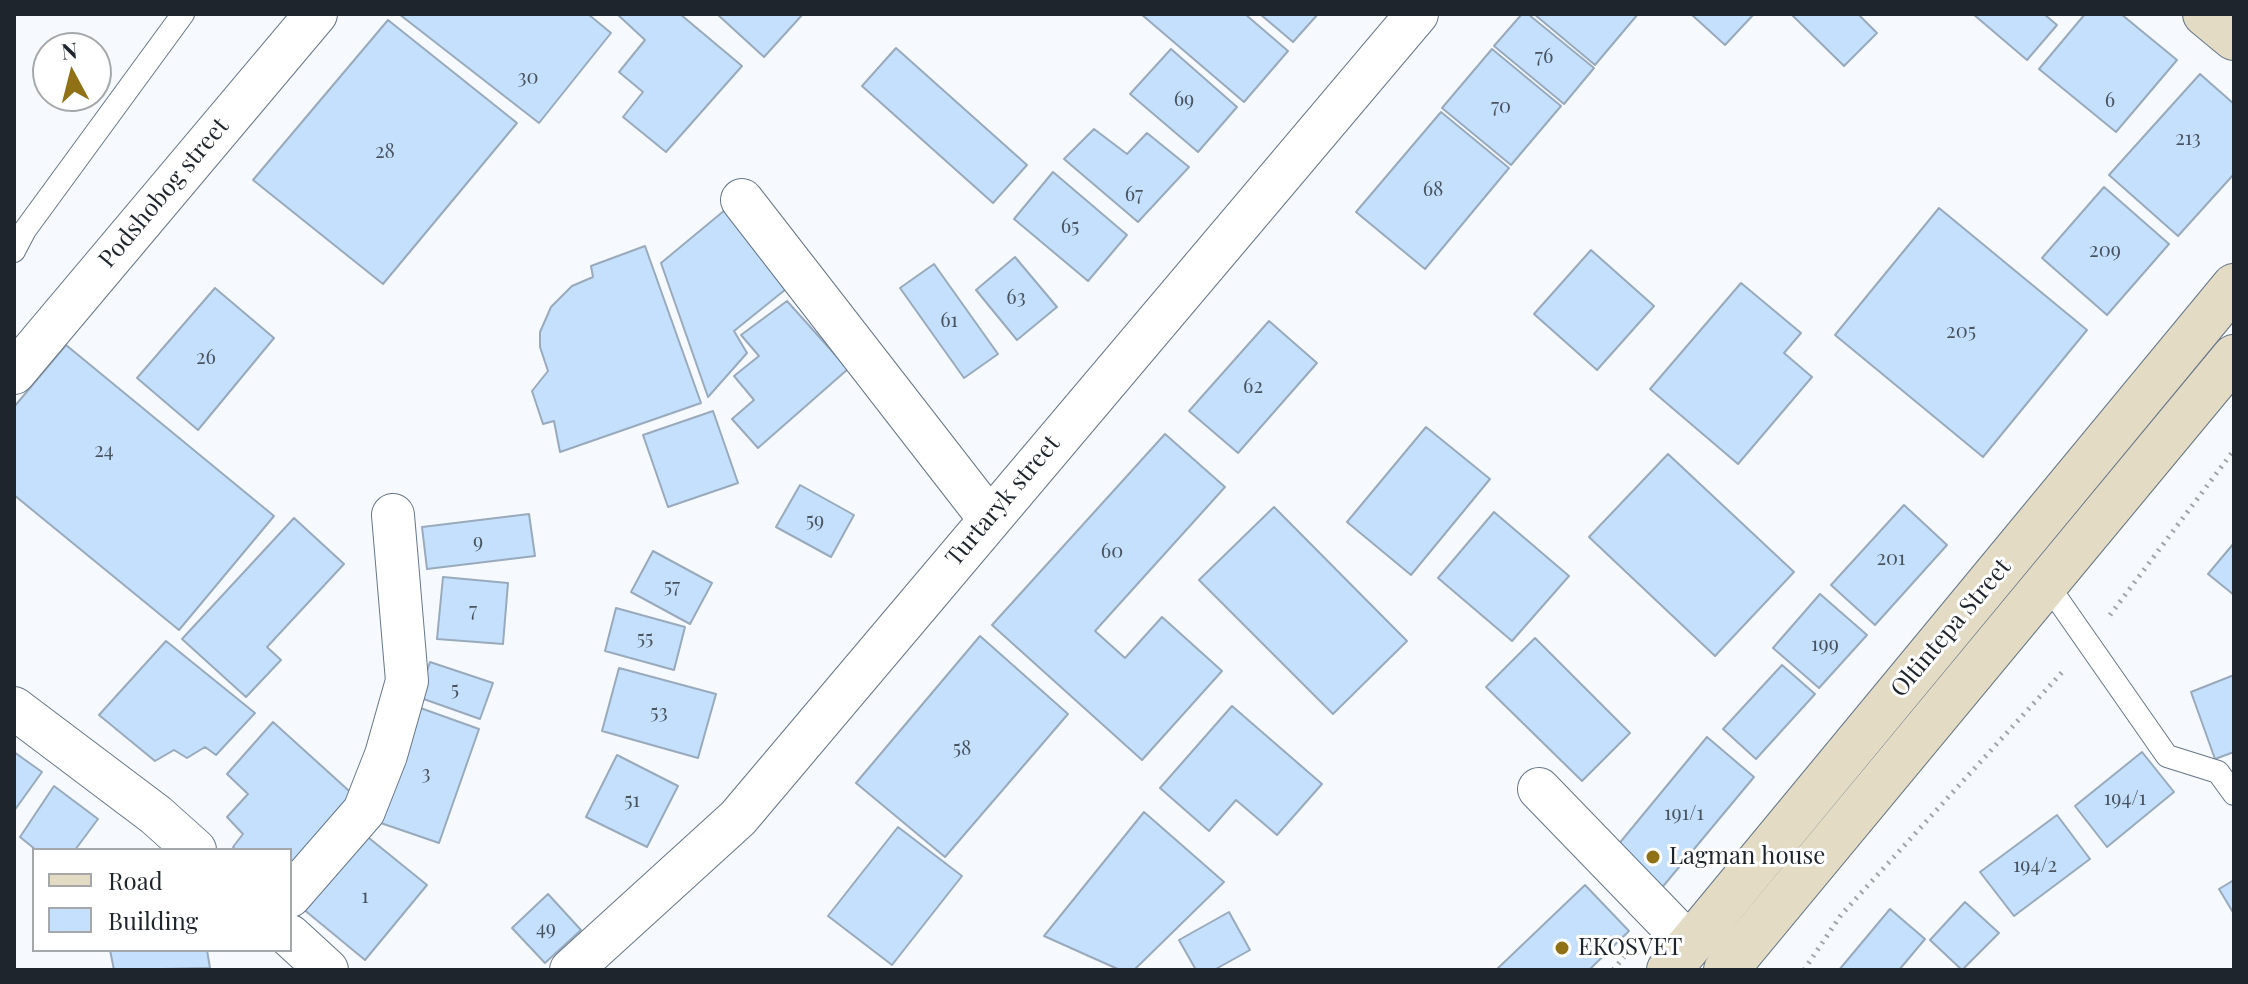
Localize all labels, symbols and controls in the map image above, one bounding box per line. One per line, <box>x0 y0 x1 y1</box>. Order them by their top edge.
north arrow <box>32 32 112 112</box>
text: N <box>60 34 79 66</box>
house number: 76 <box>1535 45 1553 69</box>
house number: 30 <box>517 66 539 90</box>
house number: 69 <box>1174 88 1194 112</box>
house number: 6 <box>2105 89 2115 113</box>
house number: 70 <box>1491 95 1511 119</box>
street label: Podshobog street <box>93 112 235 274</box>
house number: 213 <box>2175 127 2201 151</box>
house number: 28 <box>375 140 395 164</box>
house number: 68 <box>1423 178 1443 202</box>
house number: 67 <box>1125 183 1143 207</box>
house number: 65 <box>1061 215 1079 239</box>
house number: 209 <box>2089 239 2121 263</box>
house number: 63 <box>1006 286 1026 310</box>
house number: 61 <box>940 309 958 333</box>
house number: 205 <box>1946 320 1976 344</box>
house number: 26 <box>196 346 216 370</box>
house number: 62 <box>1243 375 1263 399</box>
street label: Turtaryk street <box>940 430 1066 572</box>
house number: 24 <box>94 439 114 463</box>
house number: 59 <box>806 509 824 533</box>
house number: 9 <box>473 530 483 554</box>
house number: 60 <box>1101 540 1123 564</box>
house number: 201 <box>1877 547 1905 571</box>
street label: Oltintepa Street <box>1885 553 2017 703</box>
house number: 57 <box>664 575 680 599</box>
house number: 7 <box>469 599 477 623</box>
house number: 55 <box>637 627 653 651</box>
house number: 199 <box>1811 633 1839 657</box>
house number: 5 <box>451 678 459 702</box>
house number: 53 <box>650 701 668 725</box>
house number: 58 <box>953 737 971 761</box>
house number: 3 <box>421 762 431 786</box>
house number: 194/1 <box>2104 787 2146 811</box>
house number: 51 <box>624 789 640 813</box>
house number: 191/1 <box>1664 802 1704 826</box>
place label: Lagman house <box>1669 843 1825 871</box>
legend <box>32 848 292 952</box>
marker: Lagman house <box>1644 848 1662 866</box>
house number: 194/2 <box>2013 854 2057 878</box>
text: Road <box>108 864 163 896</box>
house number: 1 <box>361 885 369 909</box>
text: Building <box>108 904 198 936</box>
house number: 49 <box>536 917 556 941</box>
place label: EKOSVET <box>1578 934 1683 962</box>
marker: EKOSVET <box>1553 939 1571 957</box>

